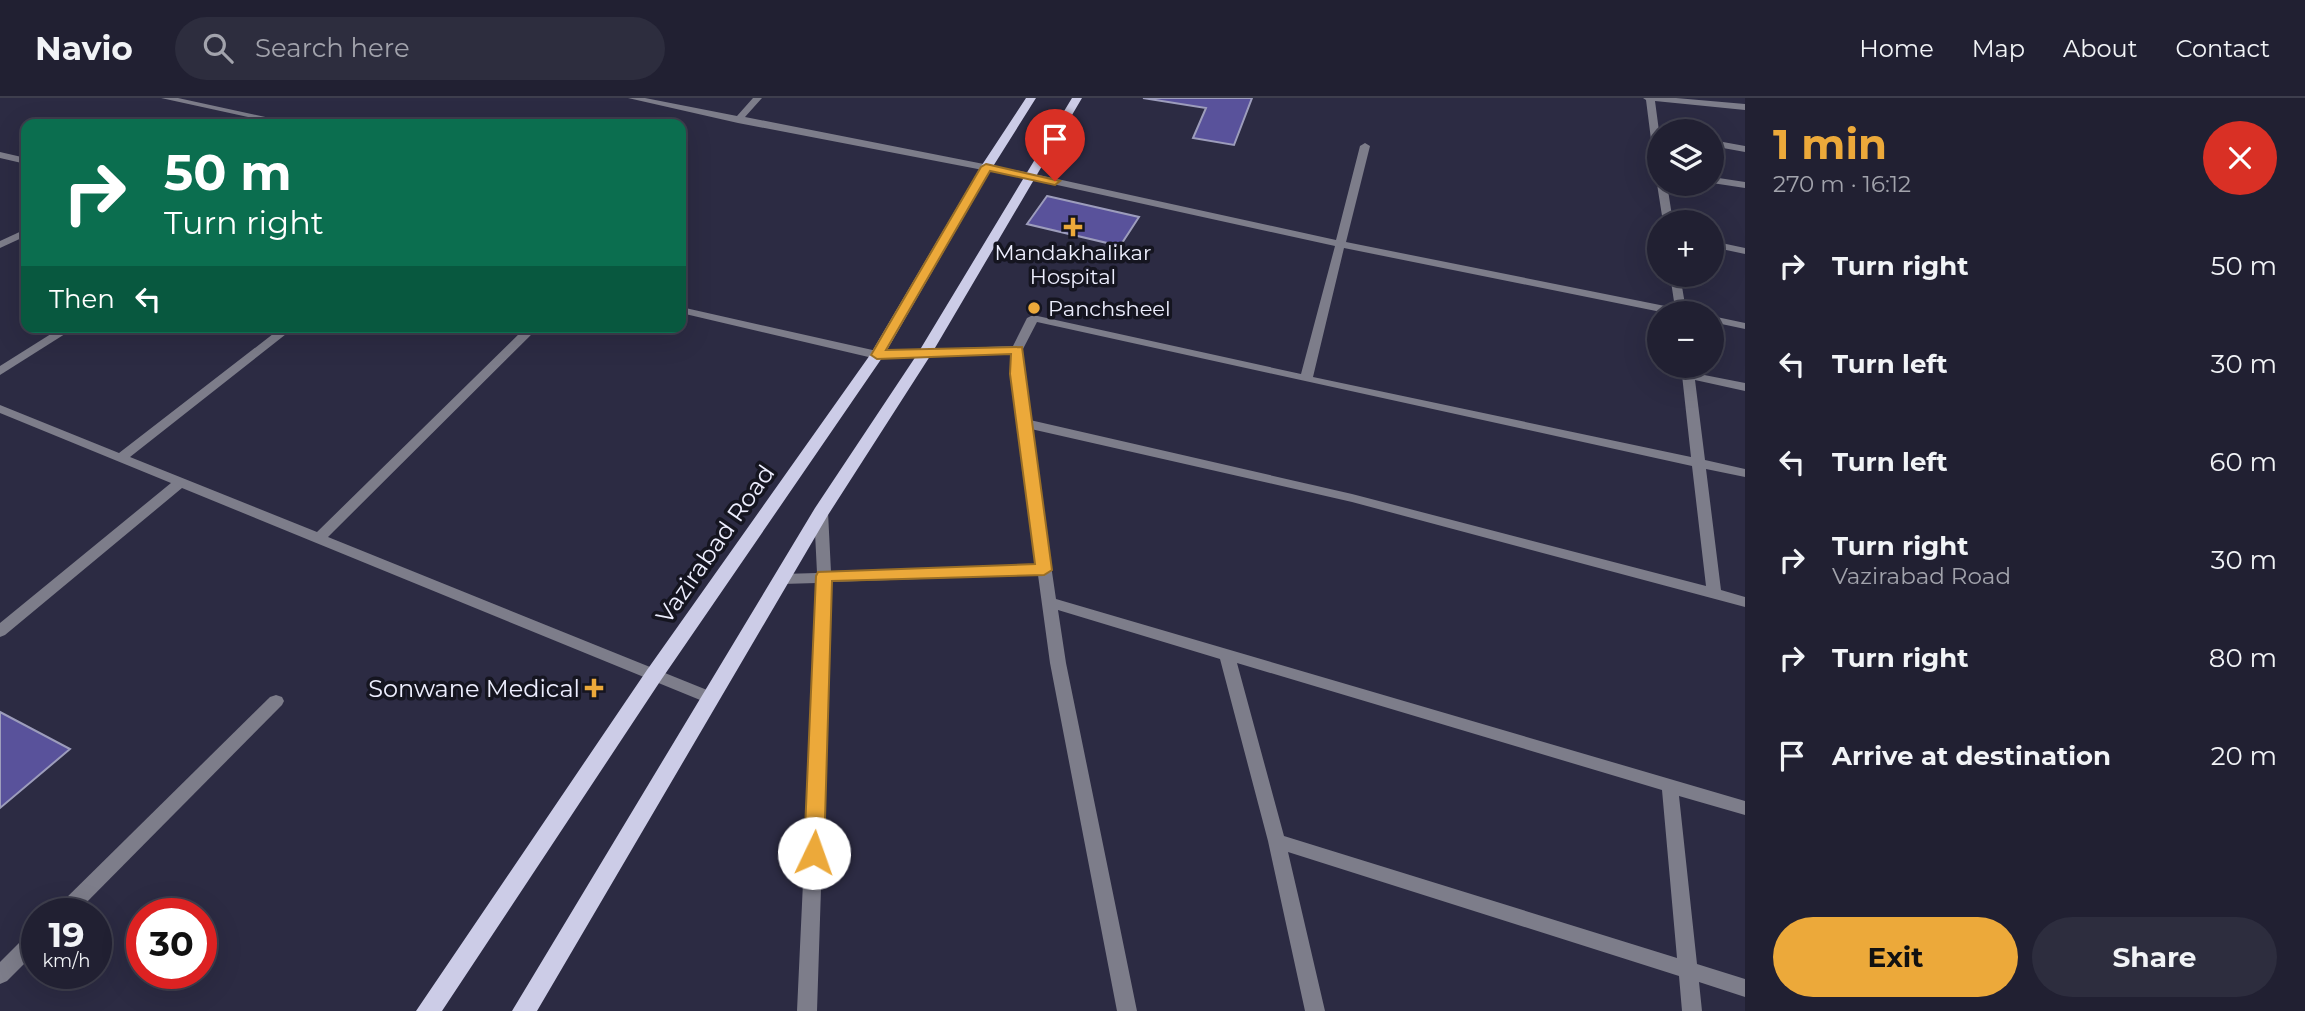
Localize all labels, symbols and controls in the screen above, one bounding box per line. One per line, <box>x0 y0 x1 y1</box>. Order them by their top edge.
search box <box>175 17 665 80</box>
text: Navio <box>35 28 133 68</box>
icon: search <box>199 29 237 67</box>
text: Search here <box>255 32 410 64</box>
text: Home <box>1859 34 1934 63</box>
text: Map <box>1972 34 2025 63</box>
text: About <box>2063 34 2137 63</box>
text: Contact <box>2175 34 2270 63</box>
pin <box>1025 109 1085 181</box>
text: 1 min <box>1773 118 1887 170</box>
map controls <box>1647 119 1724 378</box>
button: layers <box>1647 119 1724 196</box>
icon: arrive <box>1036 120 1074 158</box>
button: close <box>2203 121 2277 195</box>
text: 50 m <box>164 143 292 202</box>
icon: right <box>49 147 140 238</box>
text: 270 m · 16:12 <box>1773 170 1911 198</box>
text: Turn right <box>164 203 324 242</box>
button: + <box>1647 210 1724 287</box>
marker: Mandakhalikar Hospital <box>1063 217 1083 237</box>
place label: Mandakhalikar Hospital <box>995 240 1151 289</box>
icon: right <box>1773 247 1811 285</box>
text: Turn right <box>1832 250 1968 282</box>
text: 50 m <box>2211 250 2277 282</box>
icon: left <box>129 280 167 318</box>
text: Then <box>49 283 115 315</box>
place label: Panchsheel <box>1048 296 1171 321</box>
marker: Panchsheel <box>1026 300 1042 316</box>
button: − <box>1647 301 1724 378</box>
icon: left <box>1773 345 1811 383</box>
text: Turn left <box>1832 348 1948 380</box>
text: 30 m <box>2211 348 2277 380</box>
icon: left <box>1773 443 1811 481</box>
text: Turn left <box>1832 446 1948 478</box>
text: 60 m <box>2210 446 2277 478</box>
street label: Vazirabad Road <box>650 459 780 629</box>
text: Turn right <box>1832 530 1968 562</box>
icon: right <box>1773 541 1811 579</box>
text: 30 m <box>2211 544 2277 576</box>
text: Vazirabad Road <box>1832 562 2011 590</box>
icon: right <box>1773 639 1811 677</box>
text: Turn right <box>1832 642 1968 674</box>
text: 80 m <box>2209 642 2277 674</box>
place label: Sonwane Medical <box>368 674 580 703</box>
marker: Sonwane Medical <box>586 680 602 696</box>
icon: arrive <box>1773 737 1811 775</box>
text: Arrive at destination <box>1832 740 2111 772</box>
text: 20 m <box>2211 740 2277 772</box>
position arrow <box>777 816 851 890</box>
speed limit sign: 30 <box>126 898 217 989</box>
text: 19 <box>48 913 85 956</box>
button: Exit <box>1773 917 2018 997</box>
button: Share <box>2032 917 2277 997</box>
text: km/h <box>42 950 91 972</box>

